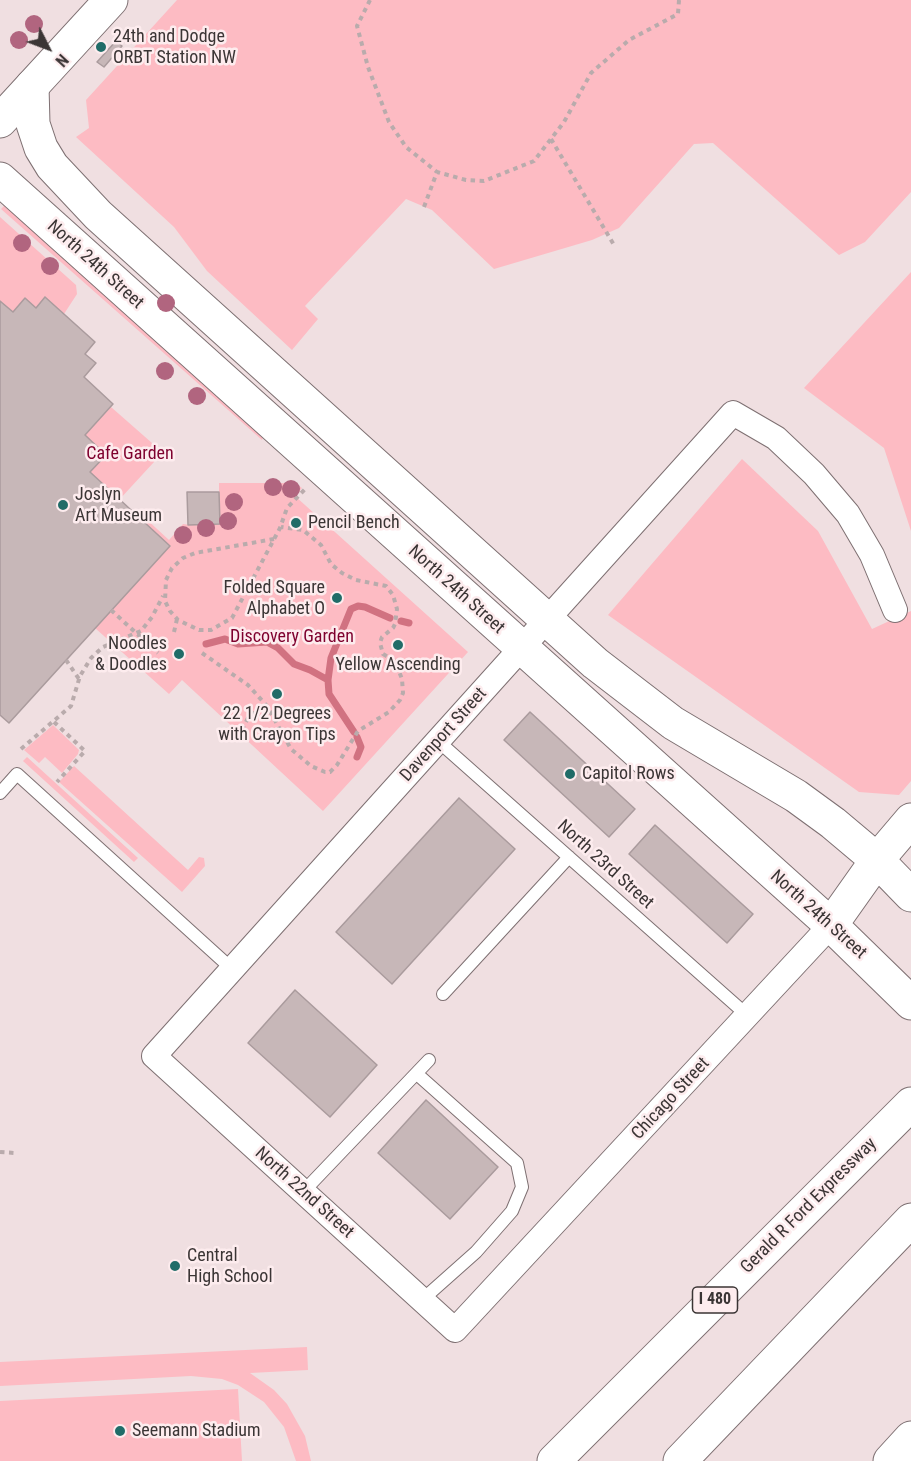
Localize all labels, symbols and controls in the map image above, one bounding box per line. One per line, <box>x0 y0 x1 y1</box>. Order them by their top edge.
north arrow <box>18 18 78 78</box>
place label: 24th and Dodge ORBT Station NW <box>113 26 236 68</box>
marker: 24th and Dodge ORBT Station NW <box>94 40 108 54</box>
text: N <box>51 50 72 70</box>
street label: North 24th Street <box>42 216 148 314</box>
park label: Cafe Garden <box>86 443 174 465</box>
place label: Joslyn Art Museum <box>75 484 162 526</box>
marker: Joslyn Art Museum <box>56 498 70 512</box>
place label: Pencil Bench <box>308 512 400 534</box>
marker: Pencil Bench <box>289 516 303 530</box>
street label: North 24th Street <box>403 541 509 639</box>
place label: Folded Square Alphabet O <box>224 577 325 620</box>
marker: Folded Square Alphabet O <box>330 591 344 605</box>
park label: Discovery Garden <box>230 626 354 648</box>
place label: Noodles & Doodles <box>95 633 167 676</box>
marker: Yellow Ascending <box>391 638 405 652</box>
marker: Noodles & Doodles <box>172 647 186 661</box>
place label: Yellow Ascending <box>335 654 461 676</box>
street label: Davenport Street <box>396 684 492 786</box>
marker: 22 1/2 Degrees with Crayon Tips <box>270 687 284 701</box>
place label: 22 1/2 Degrees with Crayon Tips <box>218 703 336 746</box>
place label: Capitol Rows <box>582 763 675 785</box>
marker: Capitol Rows <box>563 767 577 781</box>
street label: North 23rd Street <box>552 816 658 914</box>
street label: North 24th Street <box>765 866 871 964</box>
street label: Chicago Street <box>628 1054 714 1144</box>
street label: Gerald R Ford Expressway <box>737 1134 881 1278</box>
street label: North 22nd Street <box>250 1143 358 1243</box>
place label: Central High School <box>187 1245 273 1288</box>
marker: Central High School <box>168 1259 182 1273</box>
road number: I 480 <box>692 1287 738 1313</box>
place label: Seemann Stadium <box>132 1420 261 1442</box>
marker: Seemann Stadium <box>113 1424 127 1438</box>

